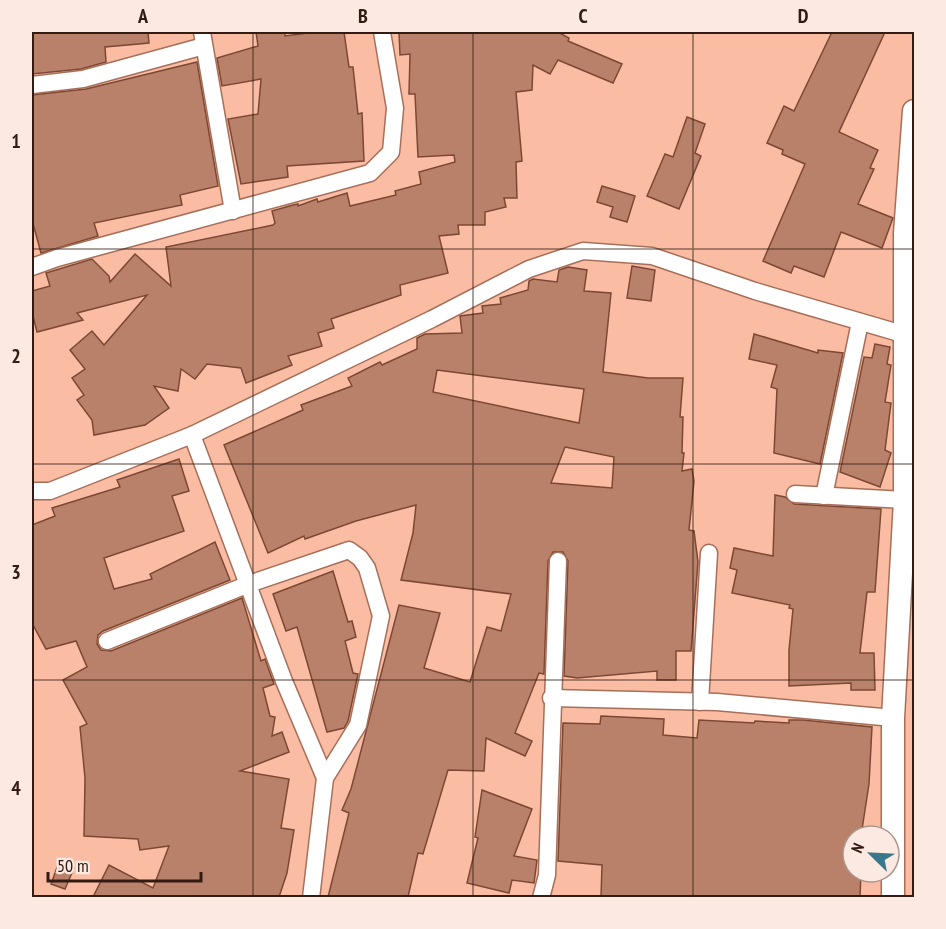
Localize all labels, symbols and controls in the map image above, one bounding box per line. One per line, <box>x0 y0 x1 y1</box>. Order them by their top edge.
text: A <box>137 3 149 29</box>
text: B <box>358 3 368 29</box>
text: C <box>578 3 588 29</box>
text: D <box>798 3 809 29</box>
text: 1 <box>11 128 21 154</box>
text: 2 <box>11 343 21 369</box>
text: 3 <box>11 559 21 585</box>
text: 4 <box>11 775 21 801</box>
north arrow <box>841 824 901 884</box>
text: N <box>846 840 868 856</box>
scale bar <box>48 845 201 883</box>
text: 50 m <box>57 854 89 877</box>

